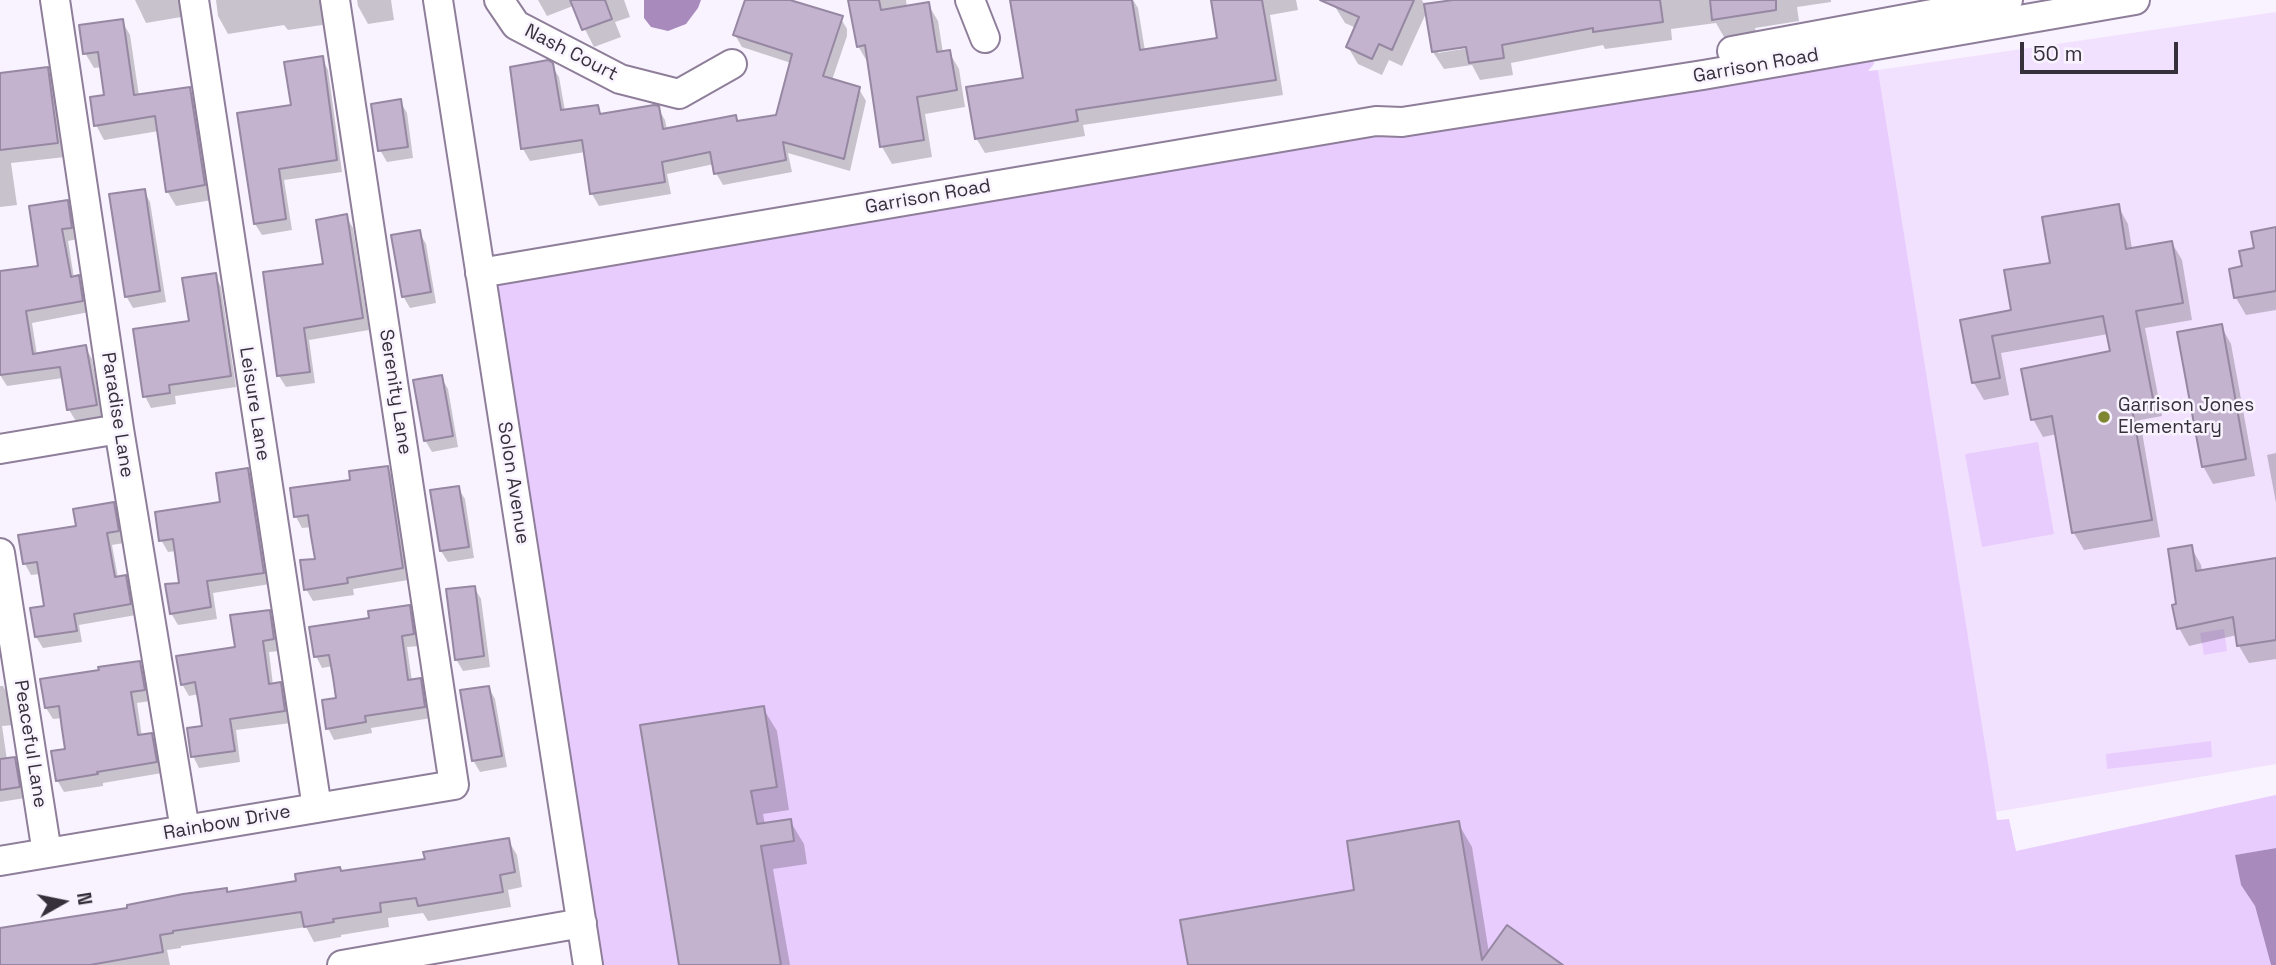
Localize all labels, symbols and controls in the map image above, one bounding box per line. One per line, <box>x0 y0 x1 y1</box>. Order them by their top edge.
street label: Nash Court <box>521 20 621 86</box>
scale bar <box>2024 28 2182 72</box>
text: 50 m <box>2033 40 2083 67</box>
street label: Garrison Road <box>1691 44 1821 88</box>
street label: Garrison Road <box>863 175 993 219</box>
street label: Serenity Lane <box>374 328 416 456</box>
street label: Leisure Lane <box>234 345 274 463</box>
street label: Paradise Lane <box>96 351 138 479</box>
place label: Garrison Jones Elementary <box>2118 395 2254 439</box>
marker: Garrison Jones Elementary <box>2096 409 2112 425</box>
street label: Solon Avenue <box>492 420 534 546</box>
street label: Peaceful Lane <box>9 678 51 810</box>
street label: Rainbow Drive <box>162 801 292 845</box>
north arrow <box>28 867 98 937</box>
text: N <box>71 890 98 907</box>

